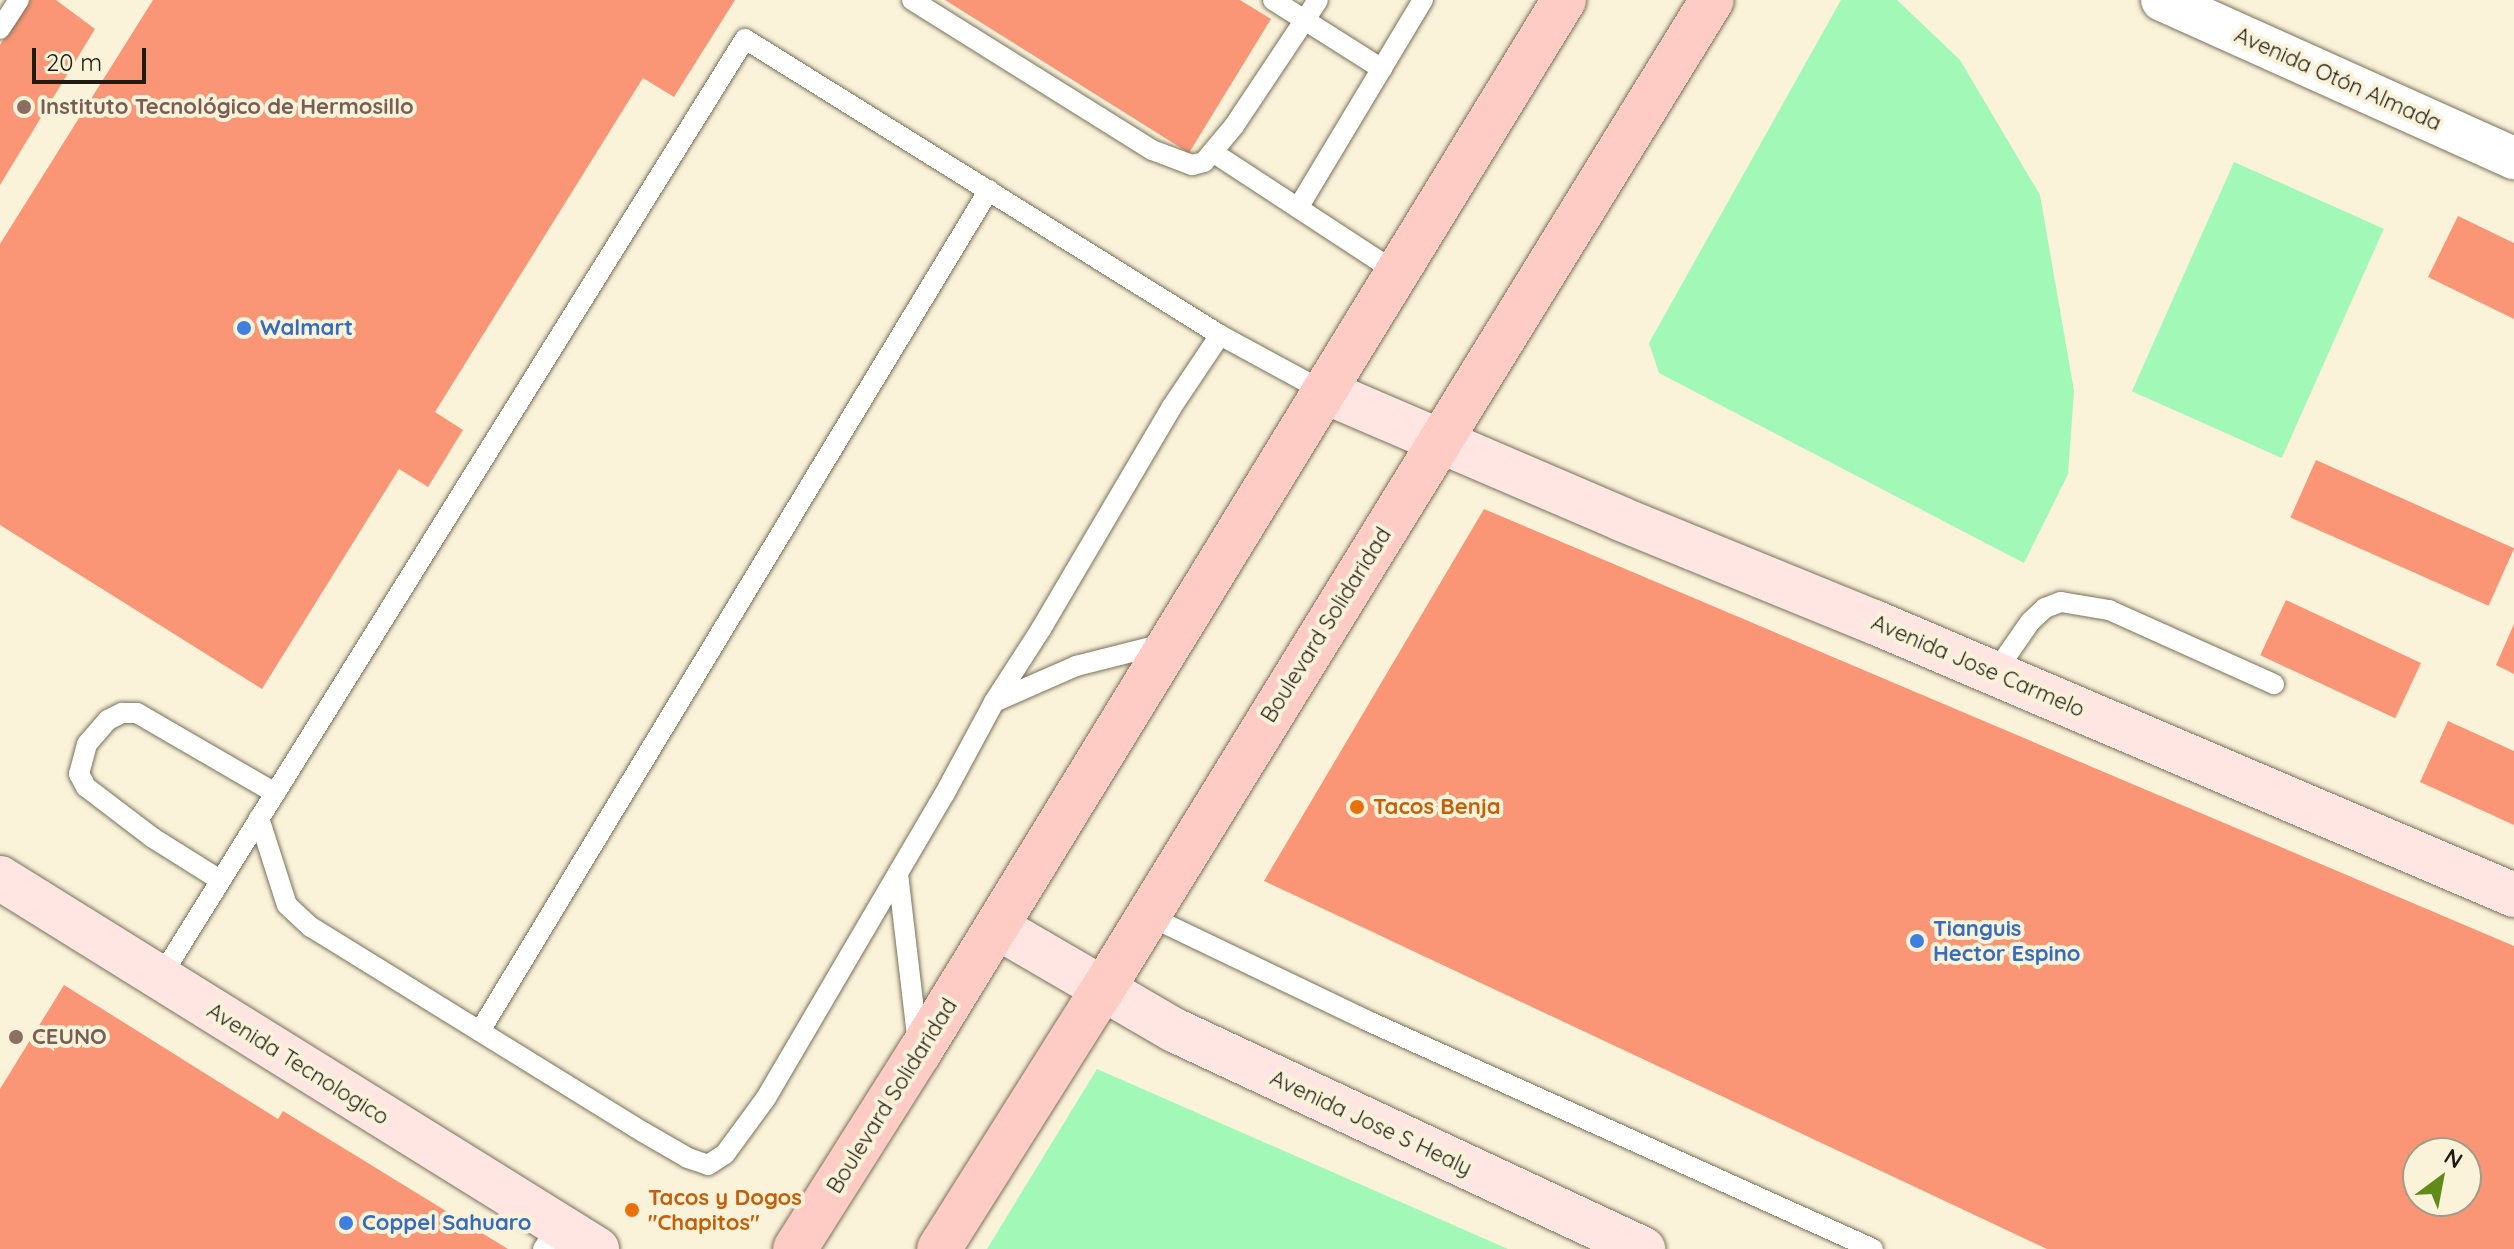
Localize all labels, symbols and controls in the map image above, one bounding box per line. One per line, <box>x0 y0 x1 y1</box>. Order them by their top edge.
street label: Avenida Otón Almada <box>2231 22 2445 136</box>
scale bar <box>36 32 150 82</box>
text: 20 m <box>46 47 102 77</box>
place label: Instituto Tecnológico de Hermosillo <box>40 94 414 120</box>
marker: Instituto Tecnológico de Hermosillo <box>15 98 33 116</box>
place label: Walmart <box>260 315 353 341</box>
marker: Walmart <box>235 319 253 337</box>
street label: Boulevard Solidaridad <box>1255 523 1397 727</box>
street label: Avenida Jose Carmelo <box>1867 609 2089 723</box>
place label: Tacos Benja <box>1373 794 1501 820</box>
marker: Tacos Benja <box>1348 798 1366 816</box>
place label: Tianguis Hector Espino <box>1933 915 2081 966</box>
marker: Tianguis Hector Espino <box>1908 932 1926 950</box>
street label: Boulevard Solidaridad <box>821 994 963 1198</box>
street label: Avenida Tecnologico <box>202 997 394 1131</box>
place label: CEUNO <box>32 1024 107 1050</box>
marker: CEUNO <box>7 1028 25 1046</box>
street label: Avenida Jose S Healy <box>1266 1065 1476 1181</box>
north arrow <box>2402 1137 2482 1217</box>
text: N <box>2439 1142 2468 1174</box>
place label: Tacos y Dogos "Chapitos" <box>648 1184 802 1236</box>
marker: Tacos y Dogos "Chapitos" <box>623 1201 641 1219</box>
place label: Coppel Sahuaro <box>362 1210 532 1236</box>
marker: Coppel Sahuaro <box>337 1214 355 1232</box>

